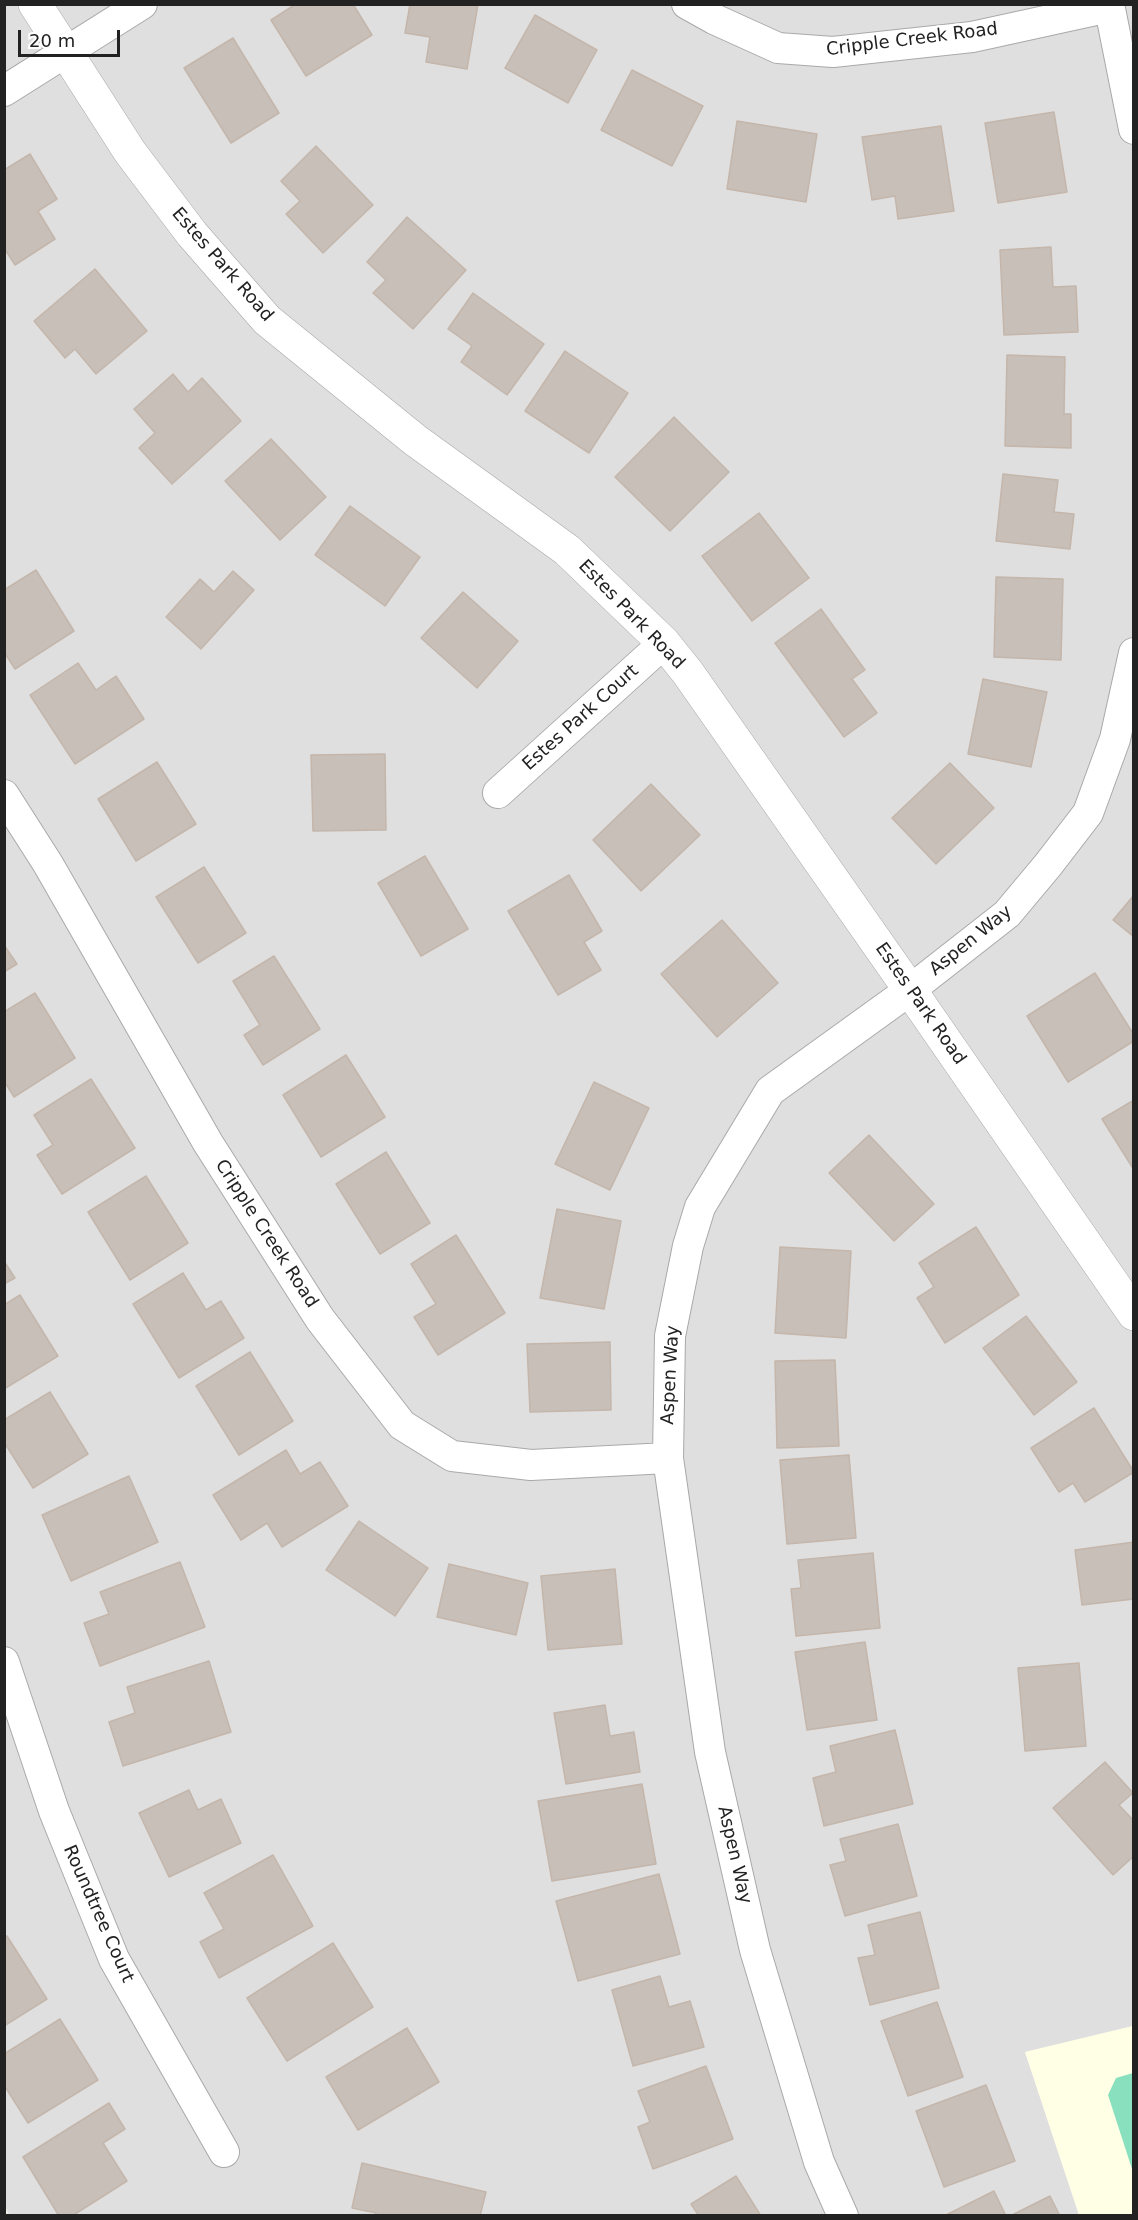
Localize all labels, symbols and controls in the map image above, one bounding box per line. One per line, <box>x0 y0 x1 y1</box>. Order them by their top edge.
scale bar <box>21 18 123 56</box>
street label: Cripple Creek Road <box>825 19 999 61</box>
text: 20 m <box>29 30 75 51</box>
street label: Estes Park Road <box>167 204 277 326</box>
street label: Estes Park Road <box>573 556 689 674</box>
street label: Estes Park Court <box>519 660 643 776</box>
street label: Aspen Way <box>925 901 1017 981</box>
street label: Estes Park Road <box>870 939 970 1069</box>
street label: Cripple Creek Road <box>210 1156 322 1312</box>
street label: Aspen Way <box>658 1325 684 1425</box>
street label: Aspen Way <box>712 1804 756 1906</box>
street label: Roundtree Court <box>58 1842 138 1986</box>

